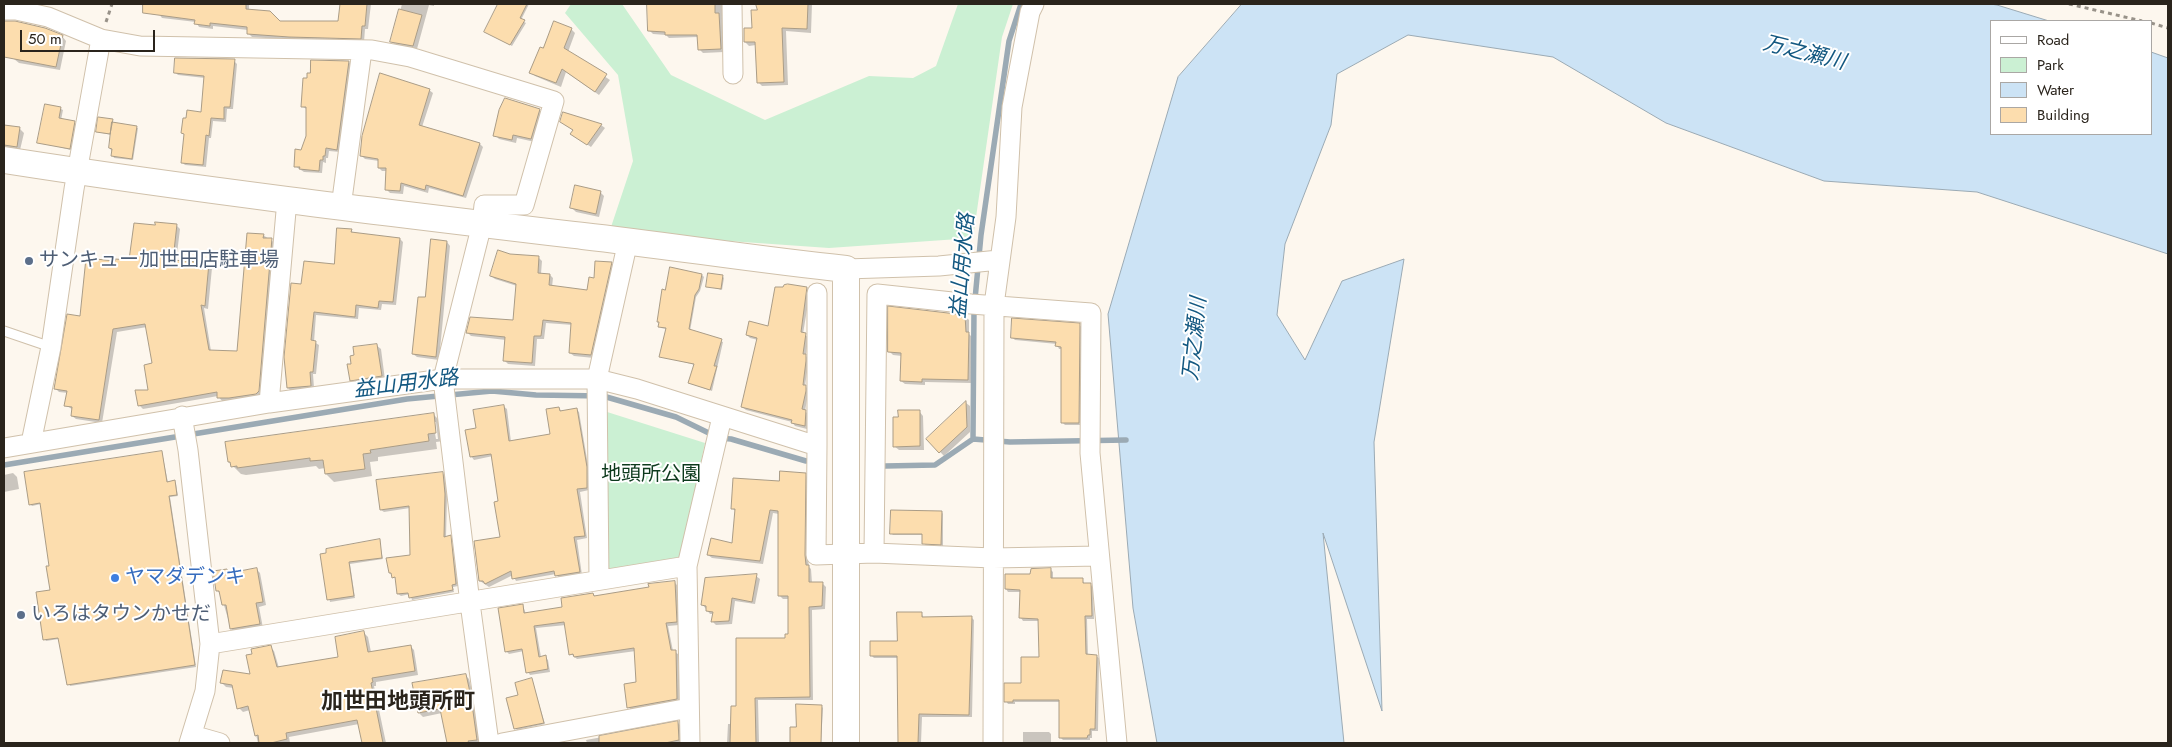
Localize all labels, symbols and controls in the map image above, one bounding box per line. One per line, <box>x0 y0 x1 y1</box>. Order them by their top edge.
scale bar <box>22 20 158 52</box>
legend <box>1990 20 2152 135</box>
text: 50 m <box>28 28 62 50</box>
text: Road <box>2037 29 2069 51</box>
water label: 万之瀬川 <box>1760 32 1848 76</box>
text: Park <box>2037 54 2064 76</box>
text: Water <box>2037 79 2074 101</box>
text: Building <box>2037 104 2089 126</box>
water label: 益山用水路 <box>947 213 981 319</box>
place label: サンキュー加世田店駐車場 <box>39 249 279 273</box>
marker: サンキュー加世田店駐車場 <box>23 255 35 267</box>
water label: 万之瀬川 <box>1179 296 1213 382</box>
water label: 益山用水路 <box>352 366 460 404</box>
park label: 地頭所公園 <box>601 463 701 487</box>
place label: ヤマダデンキ <box>125 566 245 590</box>
marker: ヤマダデンキ <box>109 572 121 584</box>
place label: いろはタウンかせだ <box>31 603 211 627</box>
marker: いろはタウンかせだ <box>15 609 27 621</box>
district label: 加世田地頭所町 <box>321 690 475 716</box>

